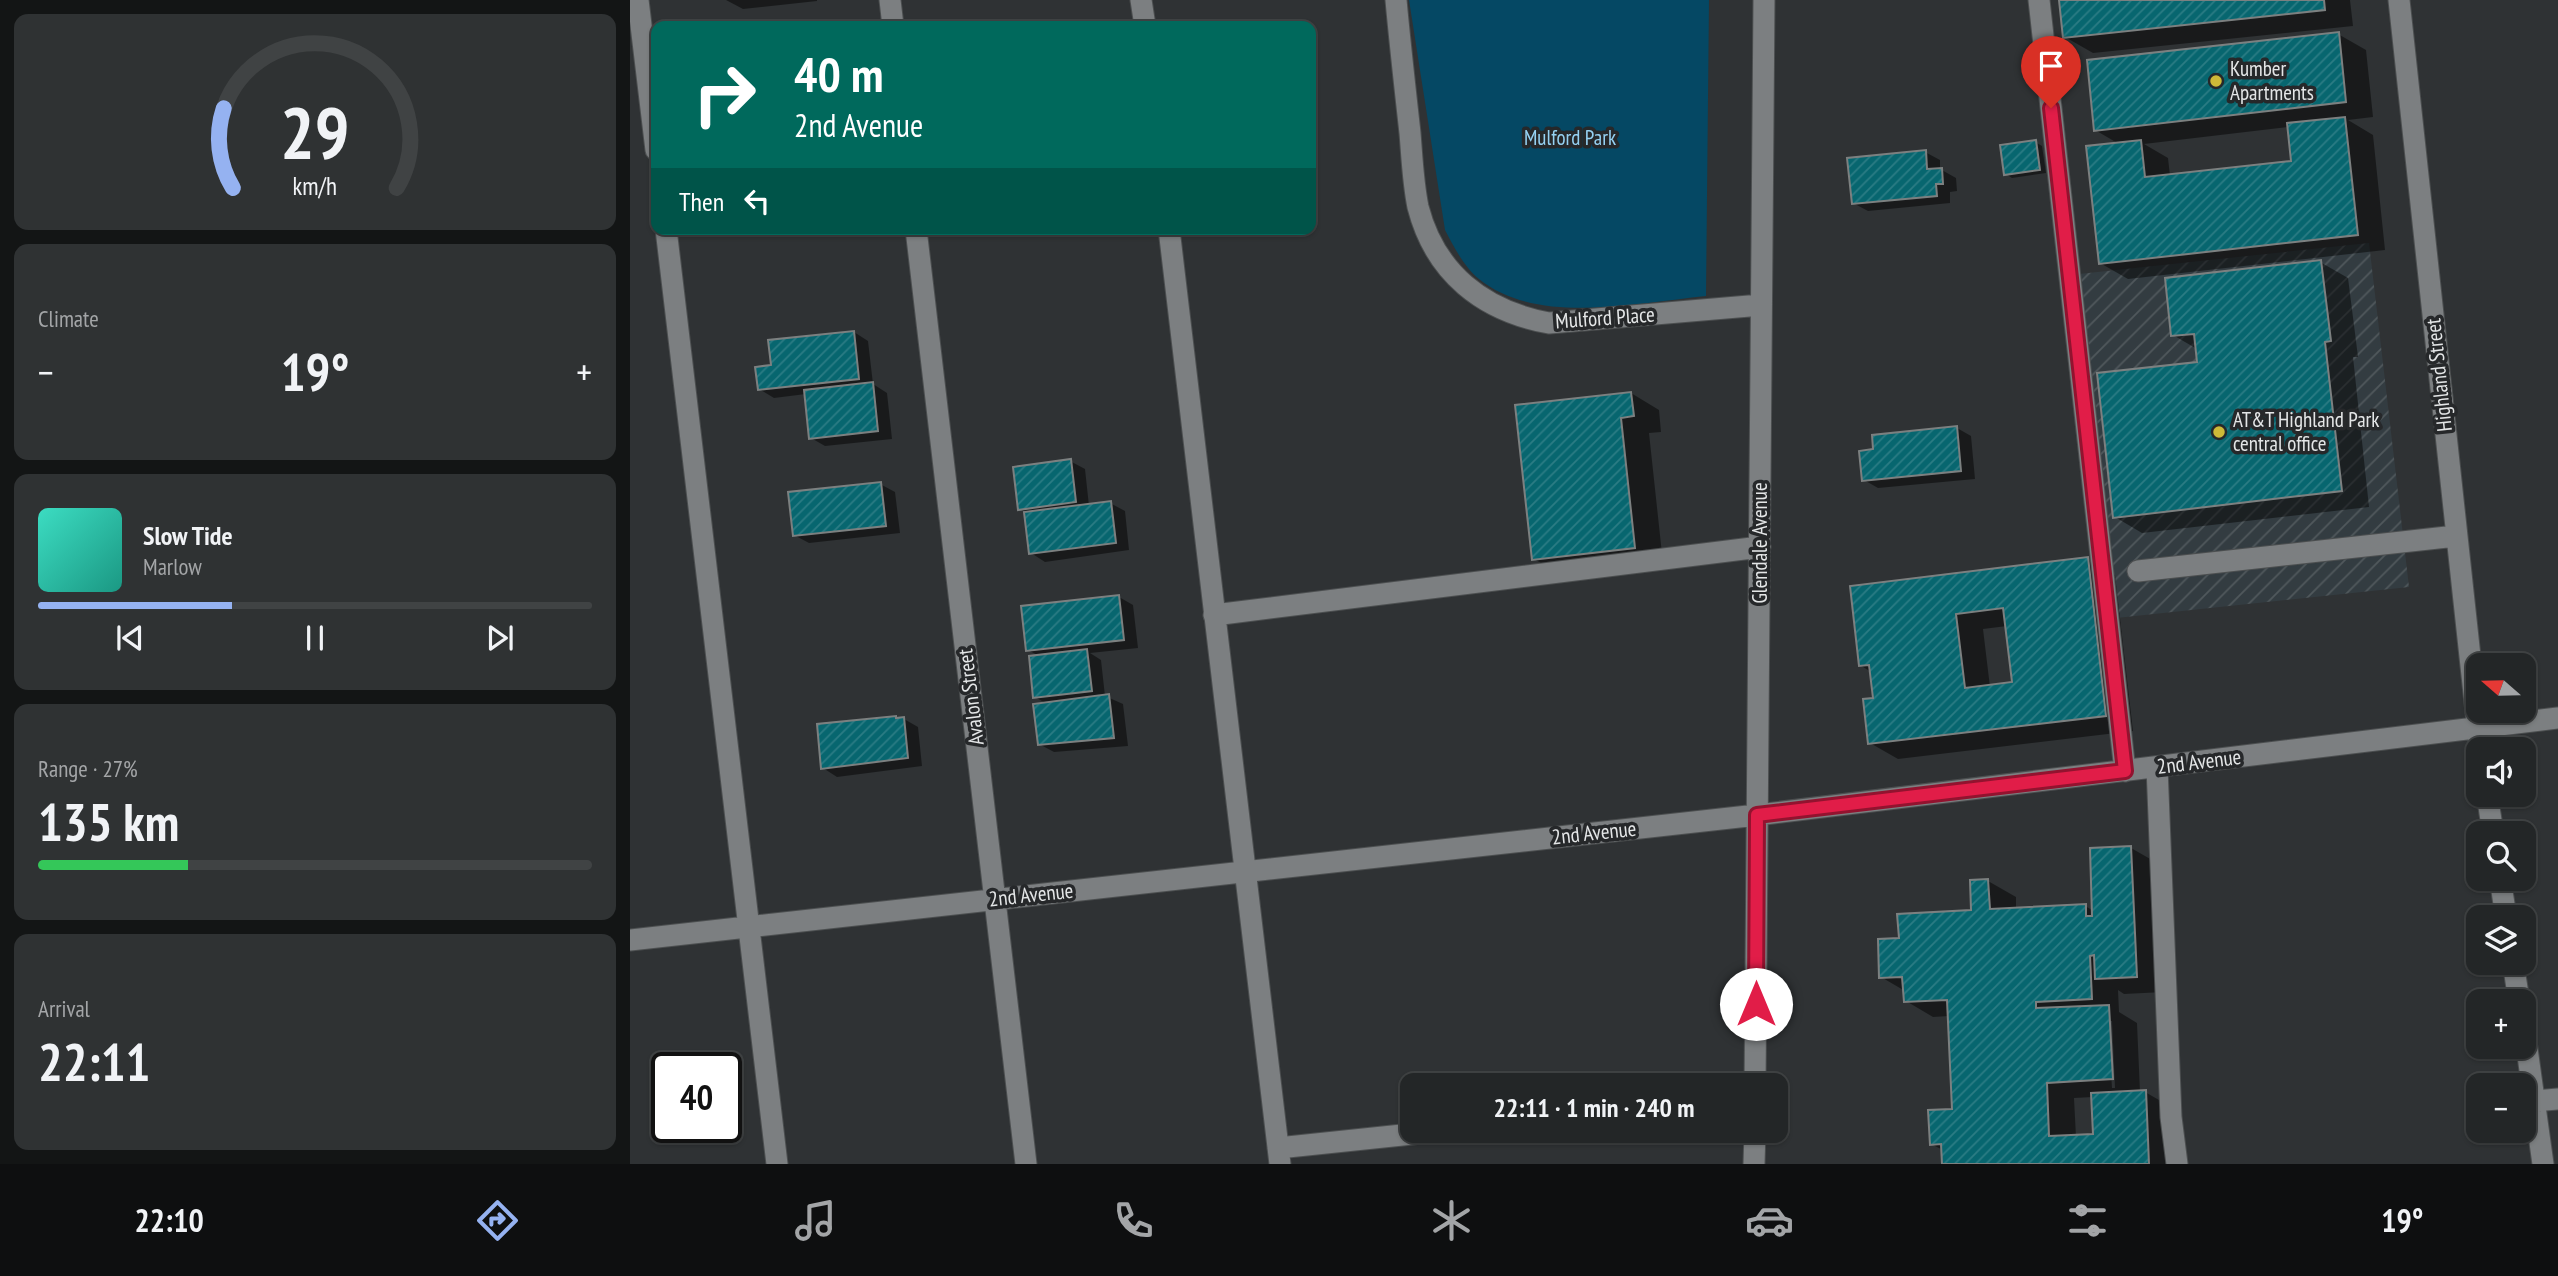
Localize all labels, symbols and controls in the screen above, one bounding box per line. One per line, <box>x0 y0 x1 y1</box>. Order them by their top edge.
pin <box>2021 36 2081 108</box>
text: 40 m <box>794 42 883 106</box>
icon: arrive <box>2032 47 2070 85</box>
icon: right <box>679 49 770 140</box>
place label: Kumber Apartments <box>2230 55 2314 106</box>
marker: Kumber Apartments <box>2208 73 2224 89</box>
text: 29 <box>280 84 350 178</box>
text: 2nd Avenue <box>794 104 923 146</box>
park label: Mulford Park <box>1524 124 1616 151</box>
text: km/h <box>293 170 337 202</box>
icon: left <box>738 182 776 220</box>
text: Then <box>679 185 724 218</box>
street label: Mulford Place <box>1554 301 1656 334</box>
text: Climate <box>38 304 99 333</box>
street label: Highland Street <box>2419 317 2458 433</box>
text: 19° <box>281 338 349 405</box>
text: − <box>38 347 54 396</box>
text: + <box>576 347 592 396</box>
place label: AT&T Highland Park central office <box>2233 406 2380 457</box>
marker: AT&T Highland Park central office <box>2211 424 2227 440</box>
street label: Glendale Avenue <box>1746 482 1773 604</box>
text: Slow Tide <box>143 519 233 552</box>
text: Marlow <box>143 552 202 581</box>
icon: previous <box>111 619 149 657</box>
icon: pause <box>296 619 334 657</box>
icon: next <box>481 619 519 657</box>
street label: Avalon Street <box>951 647 990 747</box>
north arrow <box>2466 653 2536 723</box>
map controls <box>2466 653 2536 1143</box>
button: sound <box>2466 737 2536 807</box>
street label: 2nd Avenue <box>2155 743 2243 780</box>
text: Range · 27% <box>38 754 138 783</box>
text: 135 km <box>38 788 179 855</box>
street label: 2nd Avenue <box>1550 815 1638 850</box>
button: search <box>2466 821 2536 891</box>
street label: 2nd Avenue <box>987 877 1075 912</box>
button: layers <box>2466 905 2536 975</box>
position arrow <box>1719 967 1793 1041</box>
button: + <box>2466 989 2536 1059</box>
text: Arrival <box>38 994 90 1023</box>
text: 22:11 <box>38 1028 150 1095</box>
speed limit sign: 40 <box>651 1052 742 1143</box>
button: − <box>2466 1073 2536 1143</box>
text: 22:11 · 1 min · 240 m <box>1494 1091 1694 1124</box>
icon: directions <box>473 1196 522 1245</box>
icon: music <box>791 1196 840 1245</box>
icon: phone <box>1109 1196 1158 1245</box>
icon: climate <box>1427 1196 1476 1245</box>
icon: car <box>1745 1196 1794 1245</box>
icon: filters <box>2063 1196 2112 1245</box>
text: 22:10 <box>135 1199 204 1241</box>
text: 19° <box>2381 1199 2423 1241</box>

